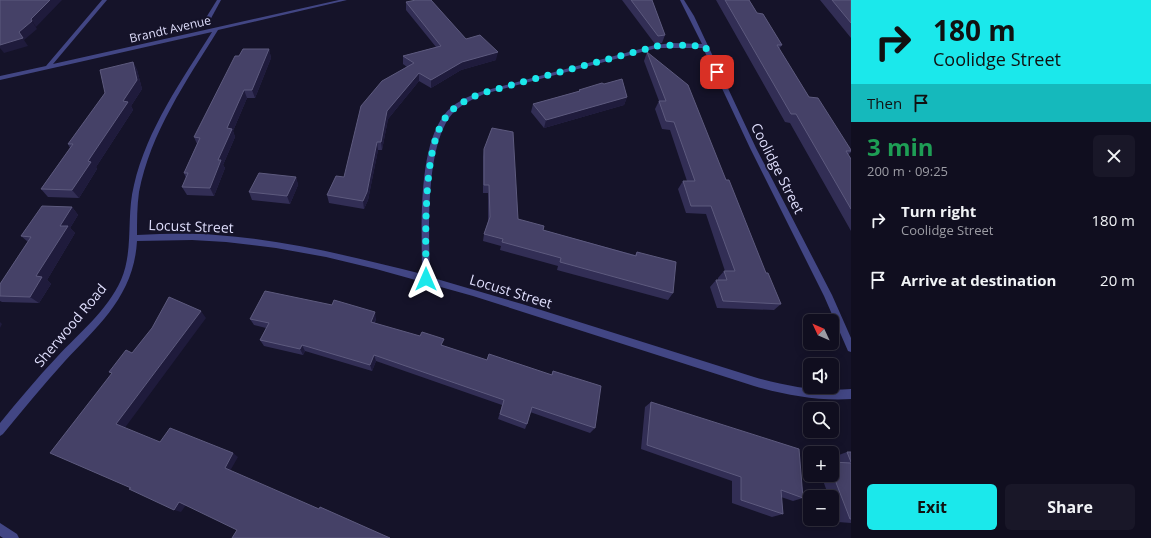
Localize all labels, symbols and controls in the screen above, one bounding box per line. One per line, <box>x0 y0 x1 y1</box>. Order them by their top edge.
street label: Brandt Avenue <box>128 11 213 47</box>
text: 180 m <box>933 11 1016 49</box>
icon: right <box>867 16 919 68</box>
text: Coolidge Street <box>933 47 1061 71</box>
pin <box>700 55 734 89</box>
icon: arrive <box>706 61 728 83</box>
icon: arrive <box>910 92 932 114</box>
text: Then <box>867 93 902 113</box>
street label: Coolidge Street <box>747 119 809 217</box>
text: 3 min <box>867 130 934 163</box>
button: close <box>1093 135 1135 177</box>
text: 200 m · 09:25 <box>867 162 948 180</box>
text: Turn right <box>901 201 976 221</box>
icon: right <box>867 209 889 231</box>
text: 180 m <box>1091 210 1135 230</box>
street label: Locust Street <box>148 215 234 237</box>
text: Coolidge Street <box>901 221 993 239</box>
position arrow <box>405 258 447 300</box>
street label: Locust Street <box>467 269 555 313</box>
icon: arrive <box>867 269 889 291</box>
text: Arrive at destination <box>901 270 1056 290</box>
text: 20 m <box>1100 270 1135 290</box>
street label: Sherwood Road <box>30 279 110 371</box>
north arrow <box>803 314 839 350</box>
map controls <box>803 314 839 526</box>
button: sound <box>803 358 839 394</box>
button: search <box>803 402 839 438</box>
button: + <box>803 446 839 482</box>
button: Exit <box>867 484 997 530</box>
button: Share <box>1005 484 1135 530</box>
button: − <box>803 490 839 526</box>

